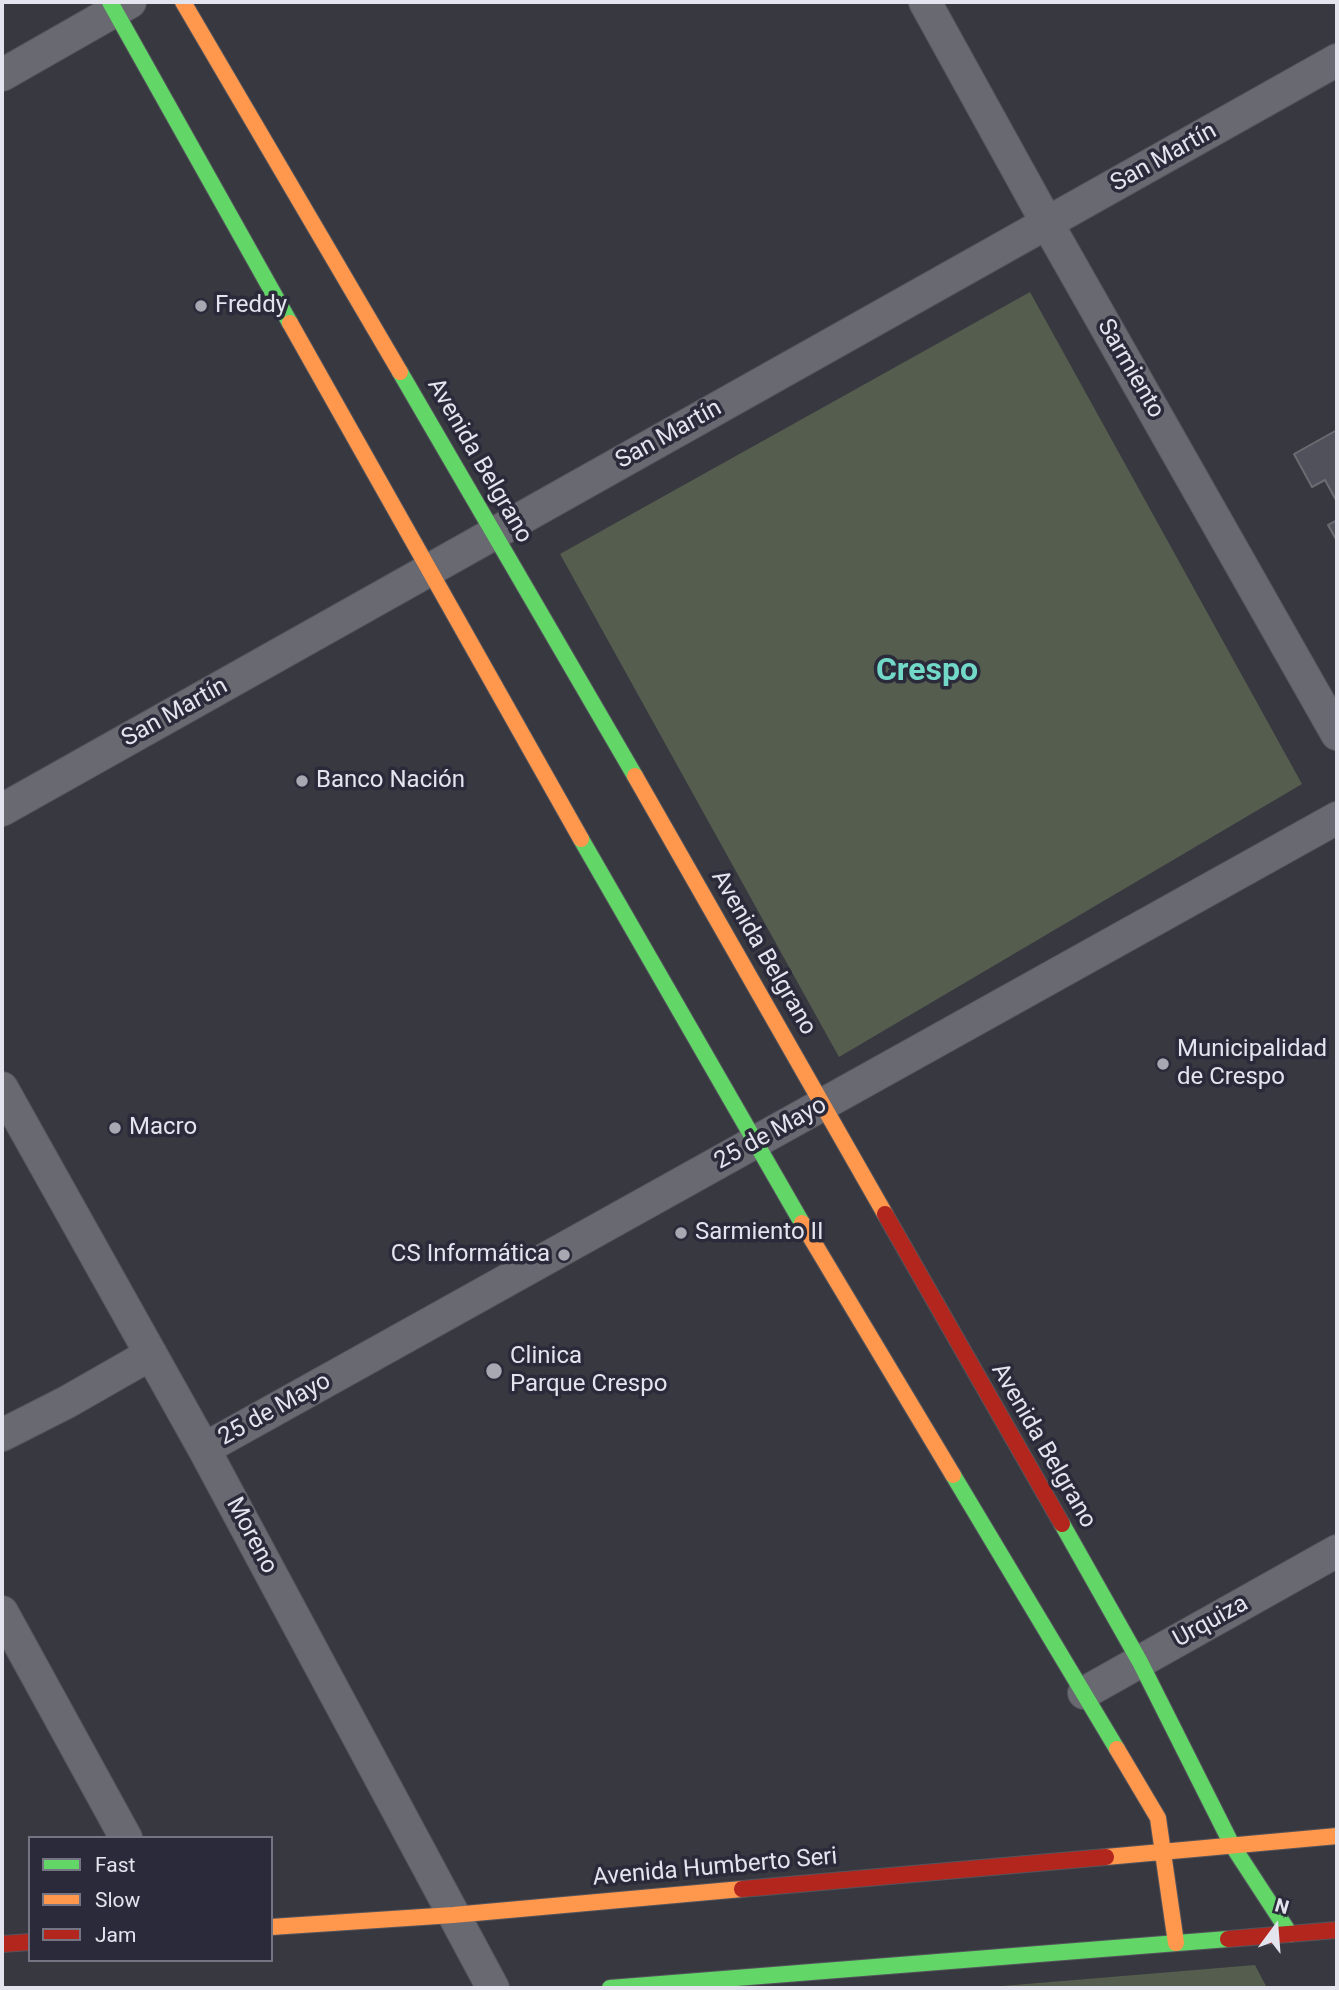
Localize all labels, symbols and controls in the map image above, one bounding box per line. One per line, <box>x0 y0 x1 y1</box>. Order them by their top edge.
street label: San Martín <box>1106 117 1222 199</box>
place label: Freddy <box>215 292 287 320</box>
marker: Freddy <box>193 298 209 314</box>
street label: Sarmiento <box>1090 314 1170 424</box>
street label: Avenida Belgrano <box>420 373 538 549</box>
street label: San Martín <box>611 394 727 476</box>
district label: Crespo <box>876 653 978 691</box>
street label: San Martín <box>117 672 233 754</box>
place label: Banco Nación <box>316 767 465 795</box>
marker: Banco Nación <box>294 773 310 789</box>
street label: Avenida Belgrano <box>704 865 822 1041</box>
place label: Municipalidad de Crespo <box>1177 1036 1327 1092</box>
marker: Municipalidad de Crespo <box>1155 1056 1171 1072</box>
street label: 25 de Mayo <box>710 1091 832 1177</box>
place label: Macro <box>129 1114 197 1142</box>
marker: Macro <box>107 1120 123 1136</box>
place label: Sarmiento II <box>695 1219 824 1247</box>
marker: Sarmiento II <box>673 1225 689 1241</box>
place label: CS Informática <box>391 1241 550 1269</box>
marker: CS Informática <box>556 1247 572 1263</box>
place label: Clinica Parque Crespo <box>510 1343 667 1399</box>
street label: Avenida Belgrano <box>984 1358 1102 1534</box>
marker: Clinica Parque Crespo <box>484 1361 504 1381</box>
street label: 25 de Mayo <box>214 1367 336 1453</box>
street label: Moreno <box>219 1493 283 1579</box>
street label: Urquiza <box>1169 1590 1253 1654</box>
legend <box>28 1836 273 1962</box>
street label: Avenida Humberto Seri <box>591 1843 839 1893</box>
text: Fast <box>95 1853 135 1877</box>
text: Slow <box>95 1888 140 1912</box>
north arrow <box>1241 1892 1311 1962</box>
text: N <box>1272 1893 1292 1919</box>
text: Jam <box>95 1923 136 1947</box>

